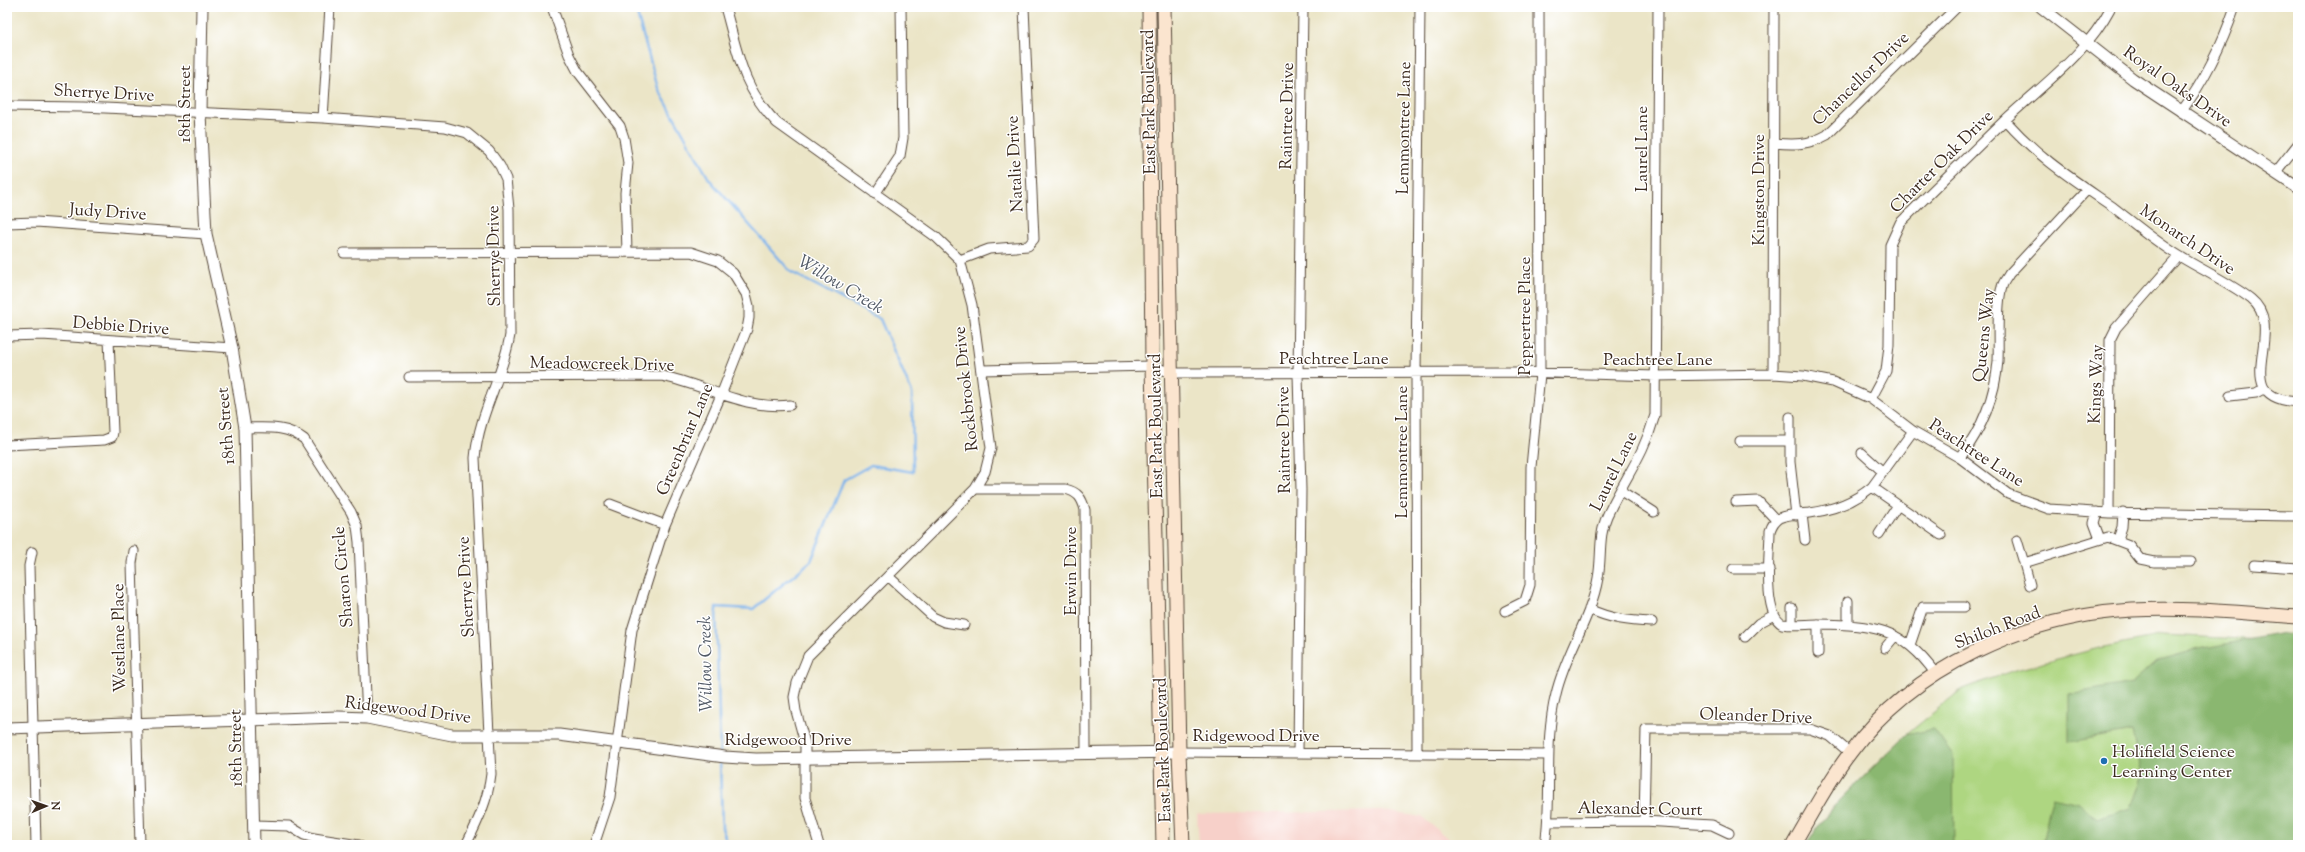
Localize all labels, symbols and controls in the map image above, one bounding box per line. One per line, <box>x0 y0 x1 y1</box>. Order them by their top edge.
street label: Chancellor Drive <box>1808 27 1915 132</box>
street label: East Park Boulevard <box>1137 29 1163 175</box>
street label: Royal Oaks Drive <box>2118 41 2236 134</box>
street label: Lemmontree Lane <box>1392 61 1418 195</box>
street label: Raintree Drive <box>1275 62 1301 170</box>
street label: 18th Street <box>174 65 198 143</box>
street label: Sherrye Drive <box>53 79 155 109</box>
street label: Charter Oak Drive <box>1885 105 2000 220</box>
street label: Laurel Lane <box>1631 106 1655 192</box>
street label: Natalie Drive <box>1001 115 1031 213</box>
street label: Kingston Drive <box>1748 134 1772 246</box>
street label: Judy Drive <box>68 198 147 228</box>
street label: Monarch Drive <box>2134 200 2240 282</box>
street label: Sherrye Drive <box>482 205 508 307</box>
water label: Willow Creek <box>792 250 888 322</box>
street label: Peppertree Place <box>1514 257 1538 375</box>
street label: Queens Way <box>1968 287 2002 383</box>
street label: Debbie Drive <box>72 312 170 342</box>
street label: Rockbrook Drive <box>948 325 985 453</box>
street label: Kings Way <box>2084 343 2110 424</box>
street label: Peachtree Lane <box>1279 348 1389 372</box>
street label: Peachtree Lane <box>1603 349 1713 373</box>
street label: Meadowcreek Drive <box>529 352 675 378</box>
street label: East Park Boulevard <box>1144 353 1170 499</box>
street label: Greenbriar Lane <box>651 380 720 500</box>
street label: 18th Street <box>212 386 242 466</box>
street label: Raintree Drive <box>1272 386 1298 494</box>
street label: Lemmontree Lane <box>1391 386 1415 518</box>
street label: Peachtree Lane <box>1924 414 2028 494</box>
street label: Laurel Lane <box>1585 428 1644 516</box>
street label: Sharon Circle <box>328 525 360 629</box>
street label: Erwin Drive <box>1060 527 1084 615</box>
street label: Sherrye Drive <box>452 536 482 638</box>
street label: Westlane Place <box>107 583 133 693</box>
street label: Shiloh Road <box>1951 601 2045 656</box>
water label: Willow Creek <box>693 616 721 712</box>
street label: East Park Boulevard <box>1149 677 1179 823</box>
street label: Ridgewood Drive <box>343 691 472 731</box>
street label: Oleander Drive <box>1699 703 1813 731</box>
street label: 18th Street <box>224 709 250 787</box>
street label: Ridgewood Drive <box>1192 725 1320 749</box>
street label: Ridgewood Drive <box>724 729 852 753</box>
place label: Holifield Science Learning Center <box>2112 741 2235 785</box>
marker: Holifield Science Learning Center <box>2099 756 2109 766</box>
north arrow <box>26 786 66 826</box>
street label: Alexander Court <box>1577 797 1703 823</box>
text: N <box>47 800 63 811</box>

